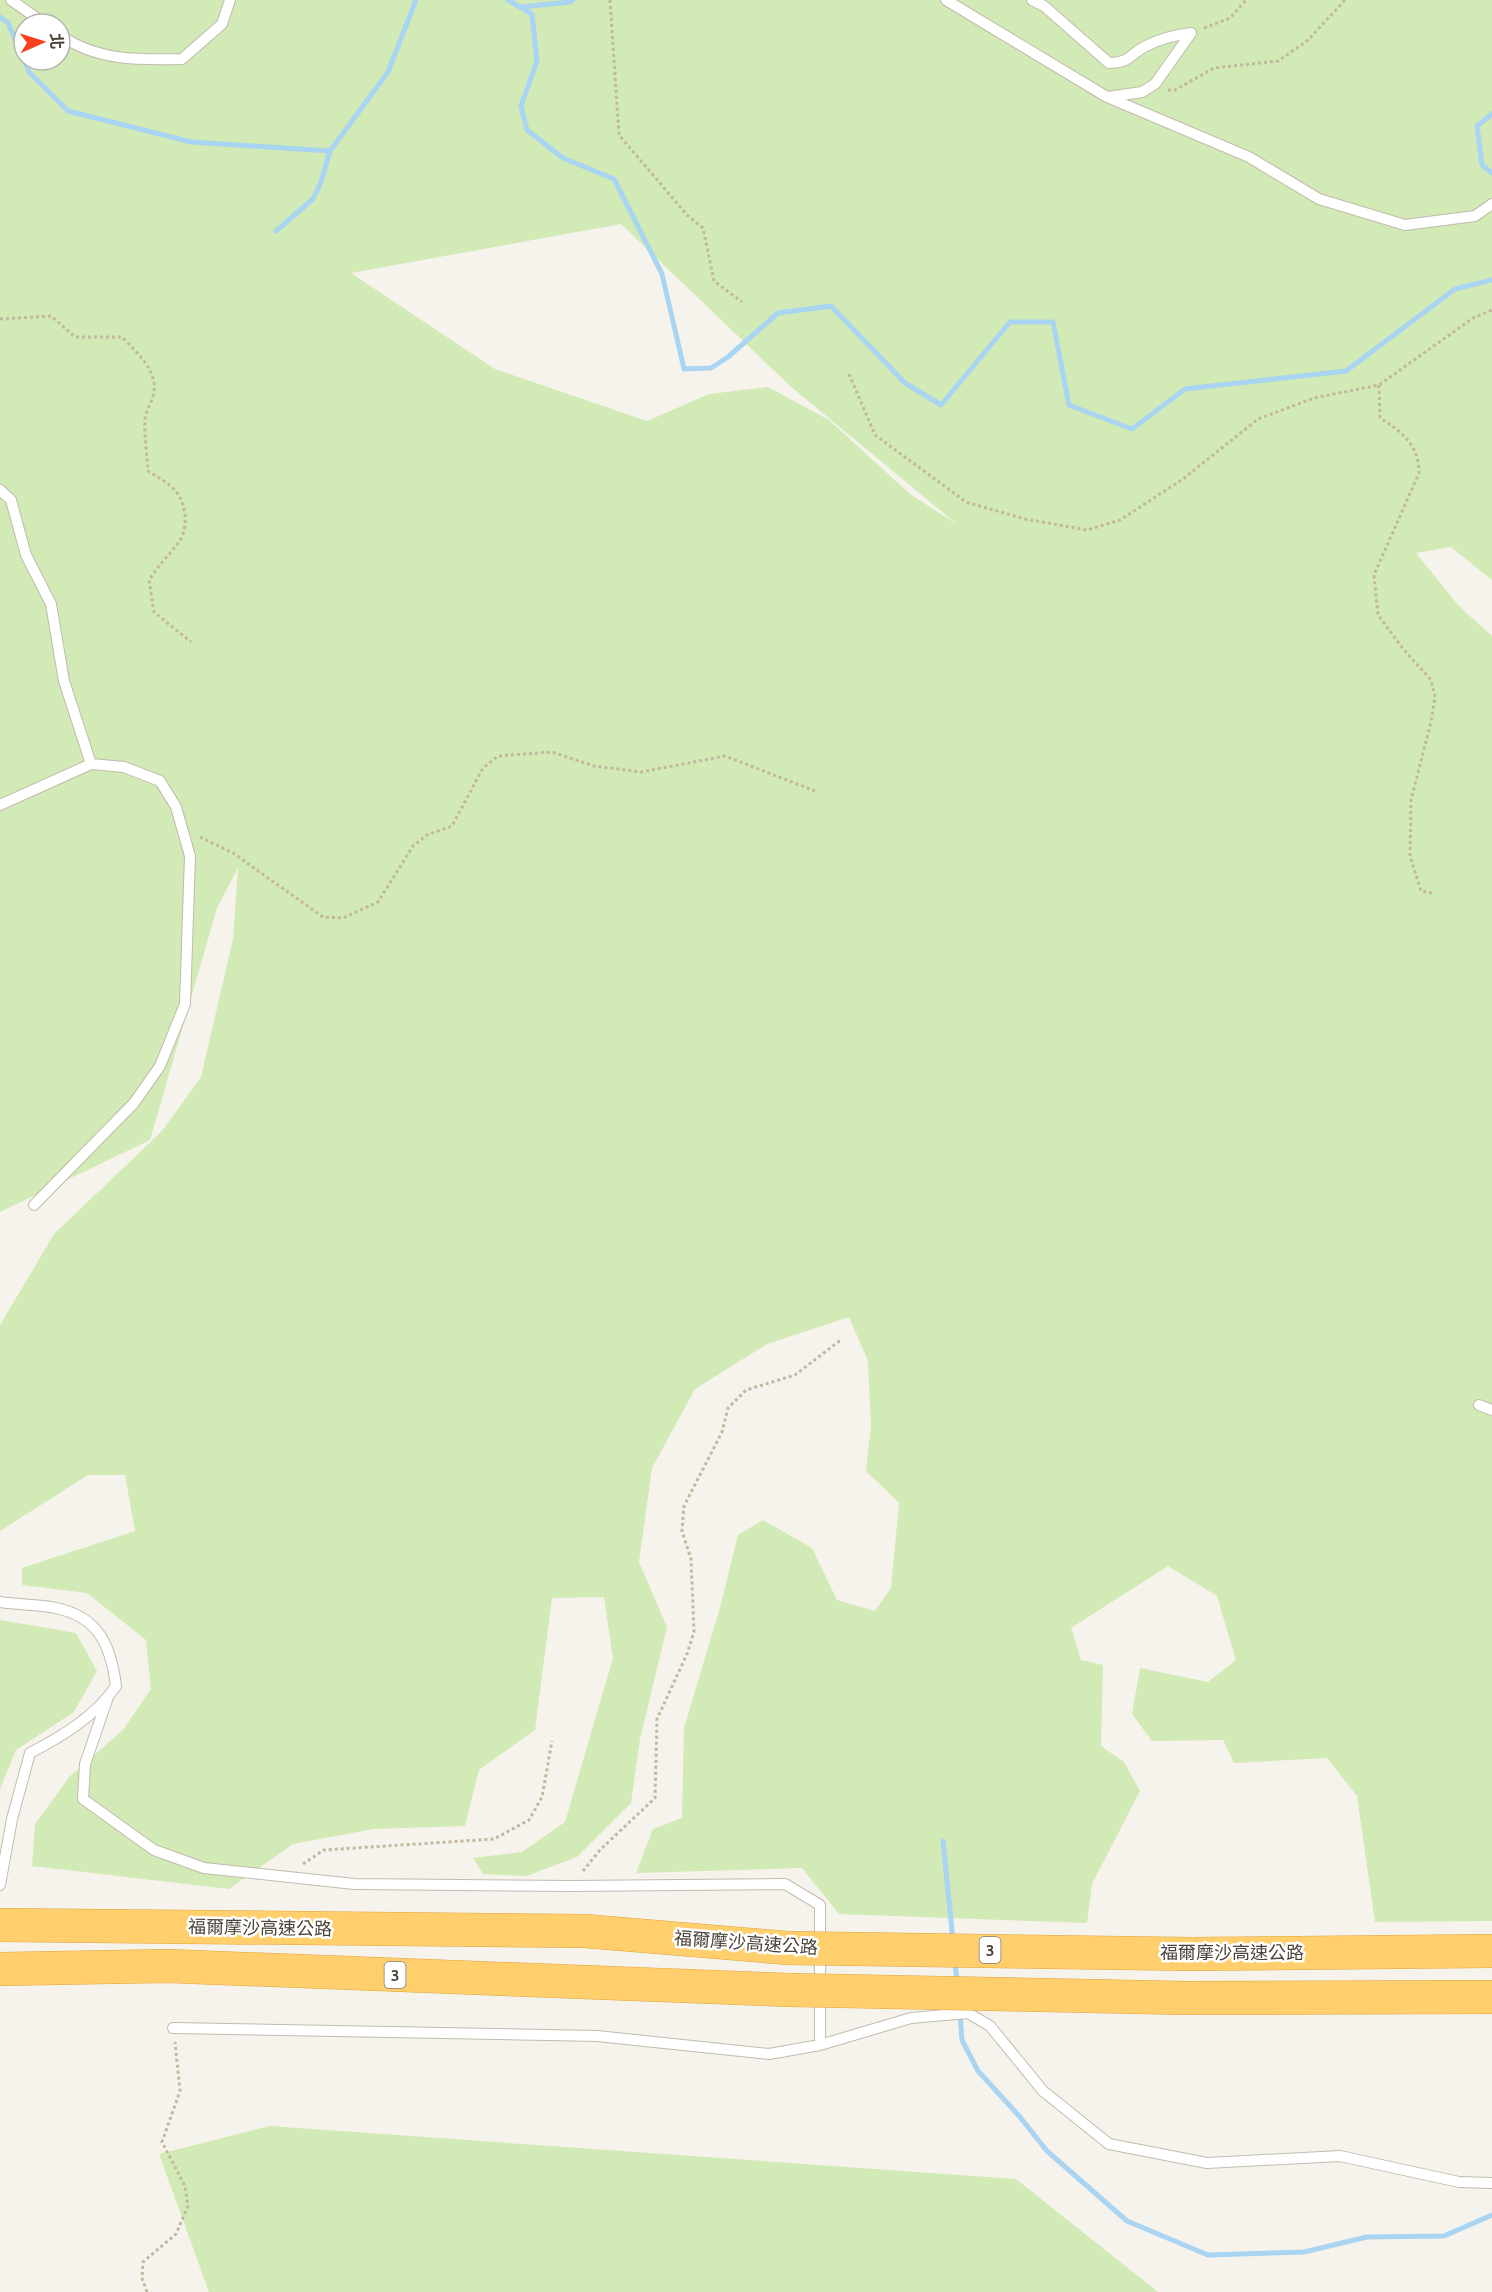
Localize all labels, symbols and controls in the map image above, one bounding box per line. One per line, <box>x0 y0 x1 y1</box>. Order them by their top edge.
north arrow <box>12 12 72 72</box>
text: 北 <box>47 33 66 50</box>
street label: 福爾摩沙高速公路 <box>188 1916 332 1940</box>
street label: 福爾摩沙高速公路 <box>673 1927 819 1959</box>
road number: 3 <box>980 1937 1000 1963</box>
street label: 福爾摩沙高速公路 <box>1160 1942 1304 1964</box>
road number: 3 <box>384 1962 406 1988</box>

